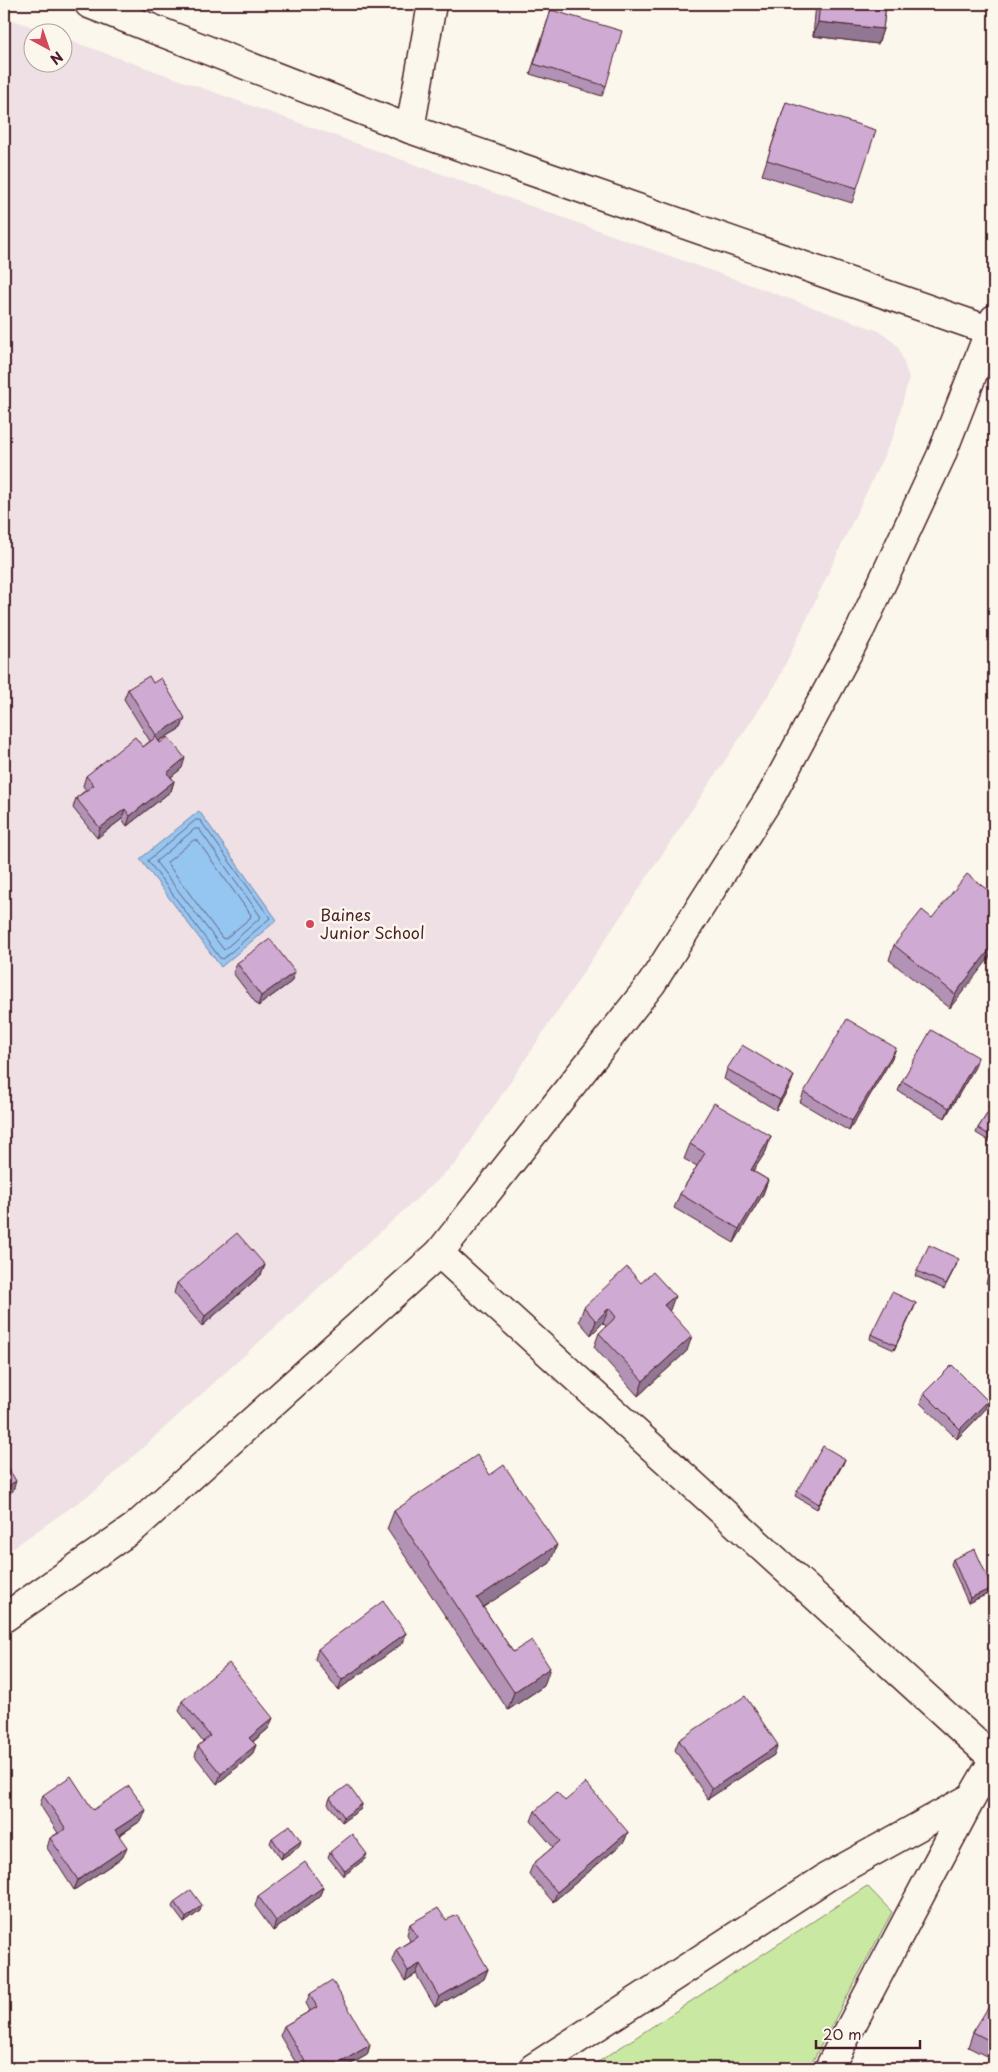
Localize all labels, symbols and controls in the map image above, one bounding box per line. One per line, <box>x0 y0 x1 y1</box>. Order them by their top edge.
north arrow <box>22 22 72 72</box>
text: N <box>46 47 68 70</box>
place label: Baines Junior School <box>320 902 425 944</box>
marker: Baines Junior School <box>304 918 316 930</box>
scale bar <box>816 2017 919 2049</box>
text: 20 m <box>823 2022 862 2045</box>

